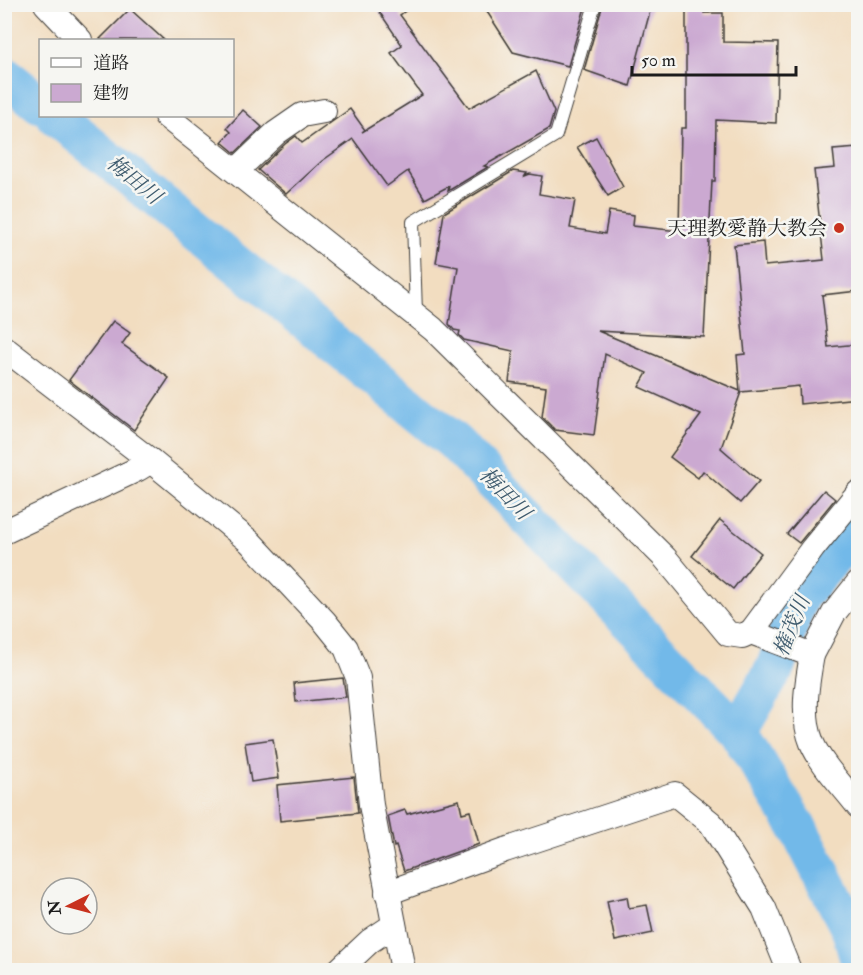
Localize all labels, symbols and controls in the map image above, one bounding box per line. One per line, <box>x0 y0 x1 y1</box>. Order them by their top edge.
legend <box>39 39 234 117</box>
scale bar <box>632 39 796 77</box>
text: 50 m <box>641 49 676 72</box>
text: 道路 <box>93 52 129 75</box>
text: 建物 <box>93 82 129 105</box>
water label: 梅田川 <box>101 150 169 212</box>
place label: 天理教愛静大教会 <box>667 216 827 241</box>
marker: 天理教愛静大教会 <box>832 221 846 235</box>
water label: 梅田川 <box>473 462 538 527</box>
water label: 権茂川 <box>768 590 817 660</box>
north arrow <box>39 876 99 936</box>
text: N <box>44 899 66 917</box>

